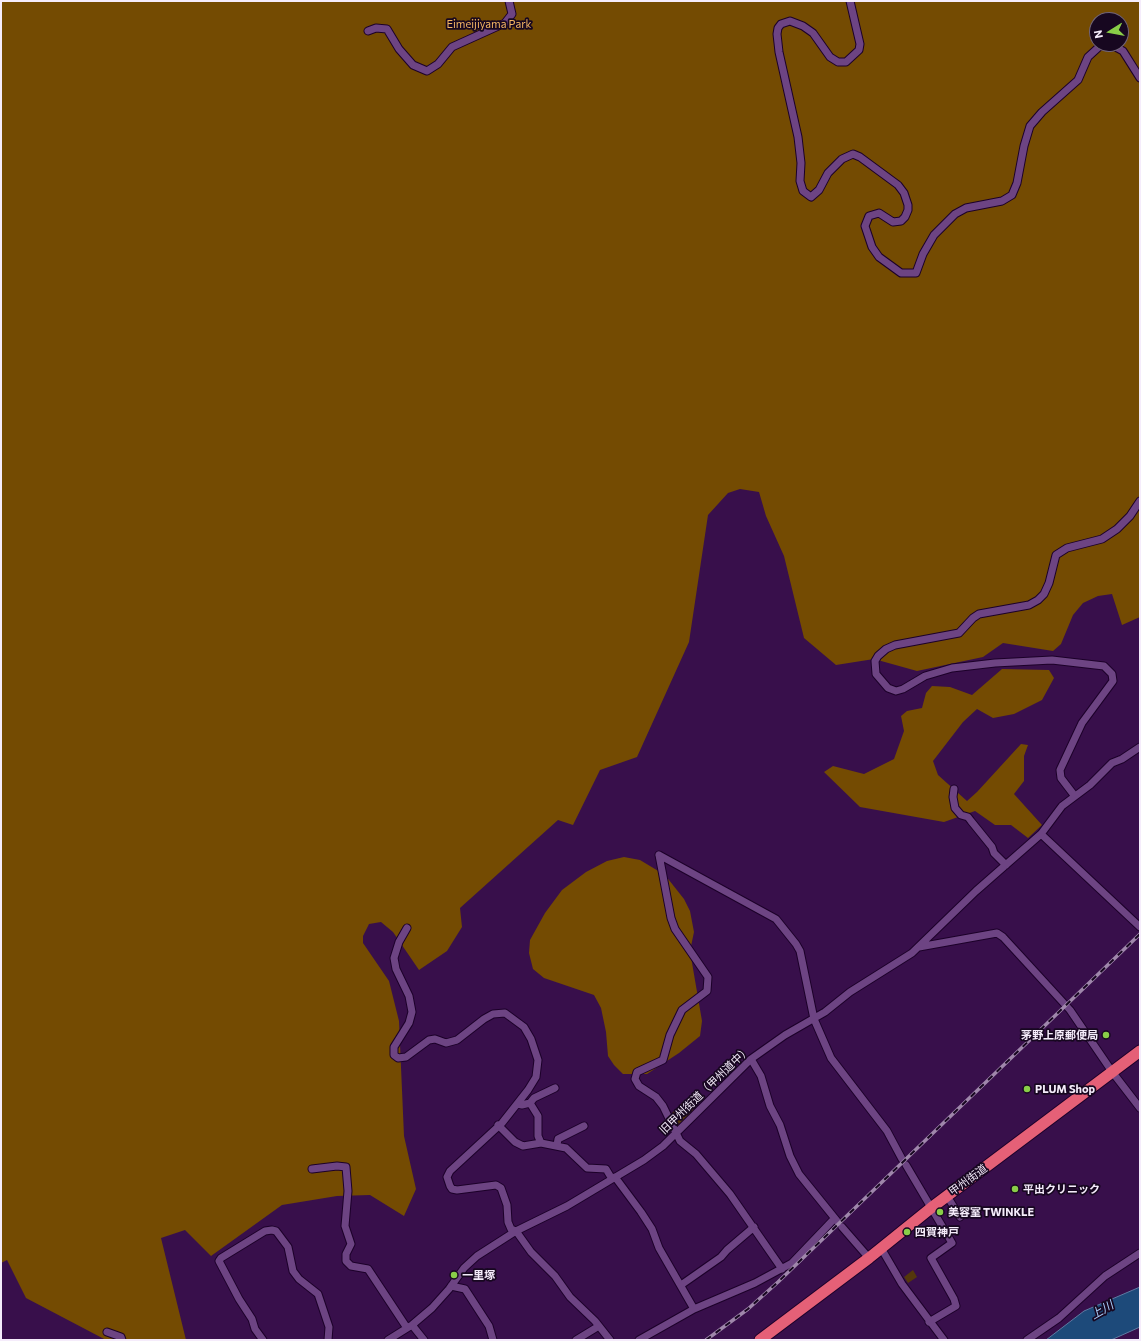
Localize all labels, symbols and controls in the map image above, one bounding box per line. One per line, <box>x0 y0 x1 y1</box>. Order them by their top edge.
north arrow <box>1089 12 1129 52</box>
park label: Eimeijiyama Park <box>446 17 532 31</box>
text: N <box>1091 29 1105 39</box>
place label: 茅野上原郵便局 <box>1021 1028 1098 1042</box>
marker: 茅野上原郵便局 <box>1101 1030 1111 1040</box>
street label: 旧甲州街道（甲州道中） <box>657 1043 753 1137</box>
place label: PLUM Shop <box>1035 1082 1095 1096</box>
marker: PLUM Shop <box>1022 1084 1032 1094</box>
street label: 甲州街道 <box>946 1162 990 1198</box>
place label: 平出クリニック <box>1023 1182 1100 1196</box>
marker: 平出クリニック <box>1010 1184 1020 1194</box>
place label: 美容室 TWINKLE <box>948 1205 1034 1219</box>
marker: 美容室 TWINKLE <box>935 1207 945 1217</box>
place label: 四賀神戸 <box>915 1225 959 1239</box>
marker: 四賀神戸 <box>902 1227 912 1237</box>
place label: 一里塚 <box>462 1268 495 1282</box>
marker: 一里塚 <box>449 1270 459 1280</box>
water label: 上川 <box>1088 1298 1116 1322</box>

